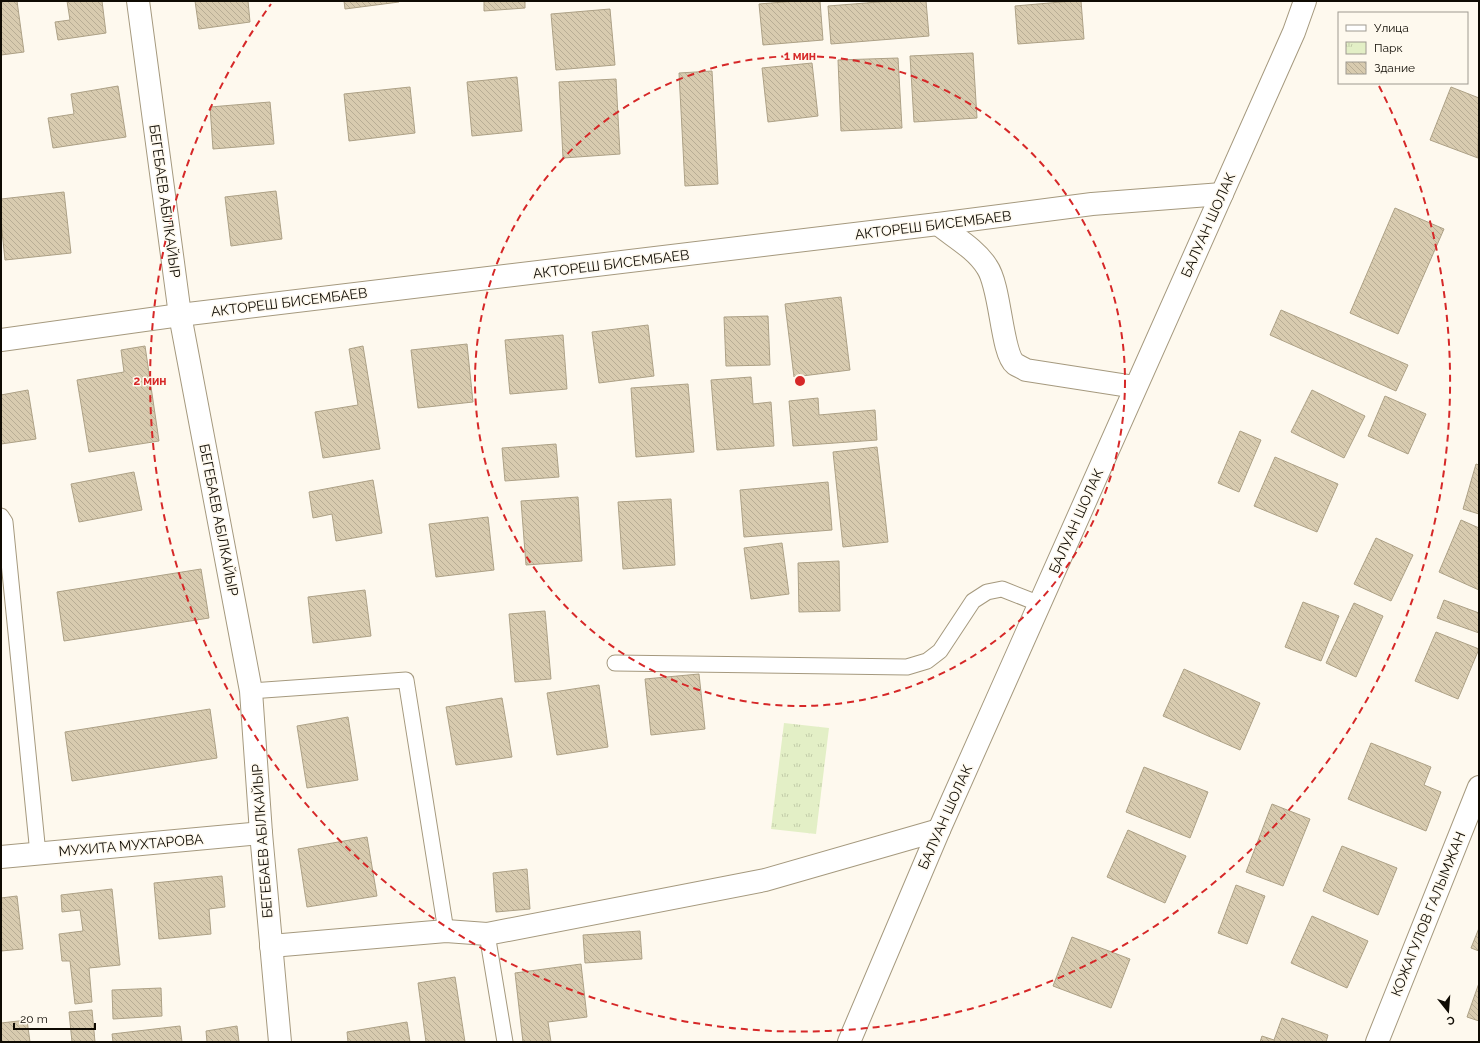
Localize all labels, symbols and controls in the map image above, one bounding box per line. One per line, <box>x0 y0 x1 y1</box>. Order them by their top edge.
legend <box>1338 12 1468 84</box>
text: Улица <box>1374 21 1409 35</box>
text: Парк <box>1374 41 1403 55</box>
text: 1 мин <box>784 49 816 63</box>
text: Здание <box>1374 61 1415 75</box>
street label: БЕГЕБАЕВ АБІЛКАЙЫР <box>146 123 185 279</box>
street label: БАЛУАН ШОЛАК <box>1178 170 1238 280</box>
street label: АКТОРЕШ БИСЕМБАЕВ <box>854 207 1012 243</box>
street label: АКТОРЕШ БИСЕМБАЕВ <box>532 246 690 282</box>
street label: АКТОРЕШ БИСЕМБАЕВ <box>210 284 368 320</box>
text: 2 мин <box>133 374 167 388</box>
centre of rings <box>793 374 807 388</box>
street label: БЕГЕБАЕВ АБІЛКАЙЫР <box>196 442 243 598</box>
street label: БАЛУАН ШОЛАК <box>1046 466 1106 576</box>
street label: БАЛУАН ШОЛАК <box>915 762 975 872</box>
street label: БЕГЕБАЕВ АБІЛКАЙЫР <box>248 763 275 919</box>
street label: КОЖАГУЛОВ ГАЛЫМЖАН <box>1388 829 1468 999</box>
street label: МУХИТА МУХТАРОВА <box>58 831 205 859</box>
north arrow <box>1428 991 1468 1031</box>
scale bar <box>14 1005 95 1031</box>
text: 20 m <box>20 1012 48 1026</box>
text: С <box>1445 1013 1456 1028</box>

